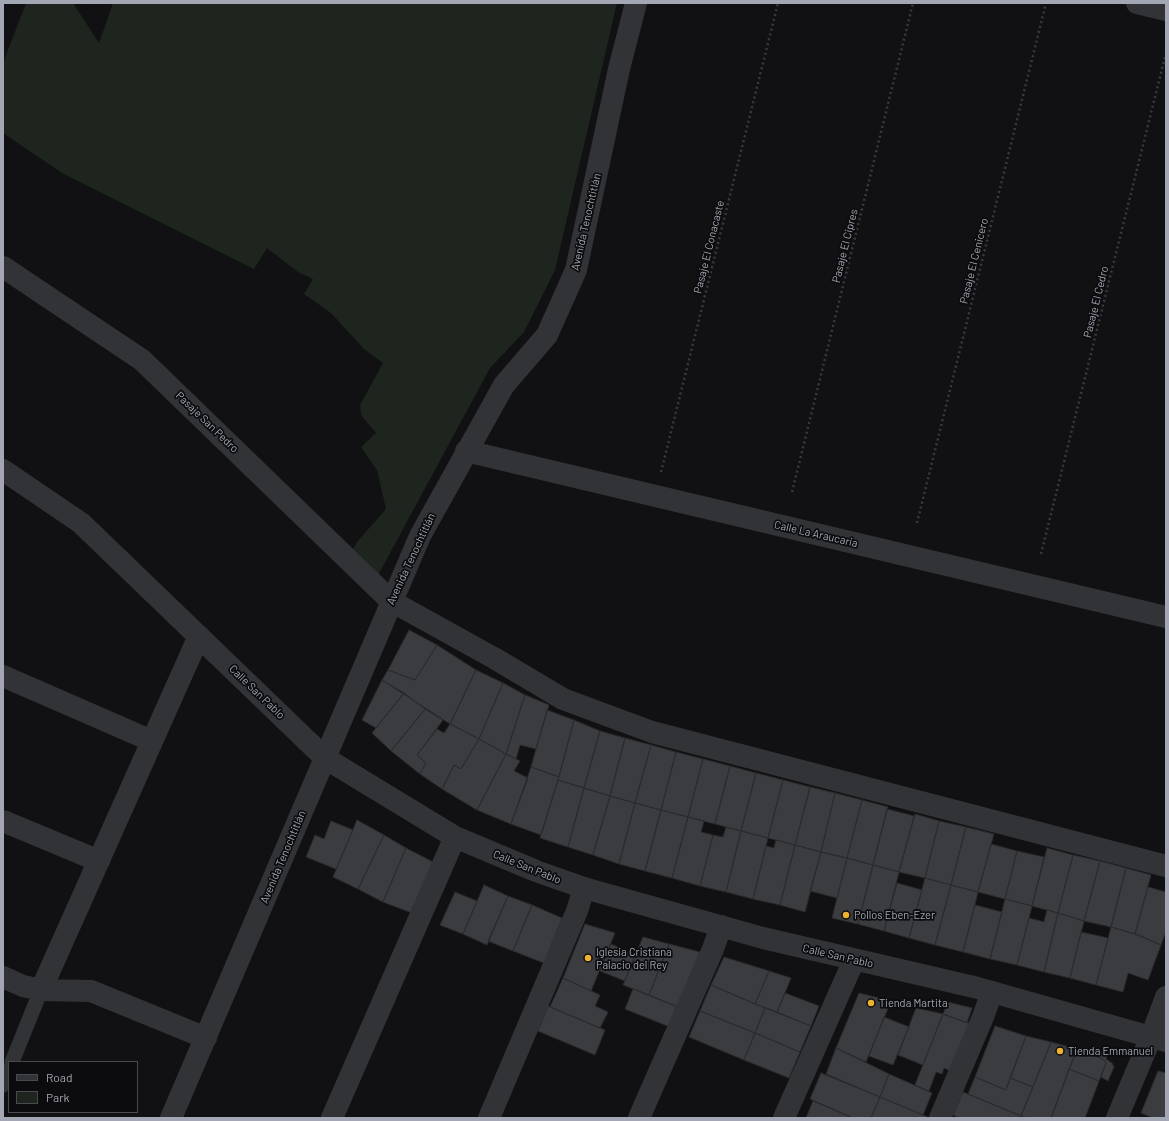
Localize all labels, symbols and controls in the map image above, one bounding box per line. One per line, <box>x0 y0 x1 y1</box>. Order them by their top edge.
street label: Avenida Tenochtitlán <box>568 172 604 272</box>
street label: Pasaje El Conacaste <box>691 199 727 295</box>
street label: Pasaje El Cipres <box>829 208 861 284</box>
street label: Pasaje El Cenicero <box>957 217 991 305</box>
street label: Pasaje El Cedro <box>1081 265 1111 339</box>
street label: Pasaje San Pedro <box>173 389 241 455</box>
street label: Avenida Tenochtitlán <box>384 511 438 607</box>
street label: Calle La Araucaria <box>773 518 859 550</box>
street label: Calle San Pablo <box>226 662 288 722</box>
street label: Avenida Tenochtitlán <box>257 809 309 905</box>
street label: Calle San Pablo <box>491 847 563 887</box>
place label: Pollos Eben-Ezer <box>854 908 935 922</box>
marker: Pollos Eben-Ezer <box>841 910 851 920</box>
street label: Calle San Pablo <box>801 941 875 971</box>
place label: Iglesia Cristiana Palacio del Rey <box>596 945 672 971</box>
marker: Iglesia Cristiana Palacio del Rey <box>583 953 593 963</box>
place label: Tienda Martita <box>879 996 948 1010</box>
marker: Tienda Martita <box>866 998 876 1008</box>
place label: Tienda Emmanuel <box>1068 1044 1153 1058</box>
marker: Tienda Emmanuel <box>1055 1046 1065 1056</box>
legend <box>8 1061 138 1113</box>
text: Road <box>46 1070 73 1084</box>
text: Park <box>46 1090 70 1104</box>

